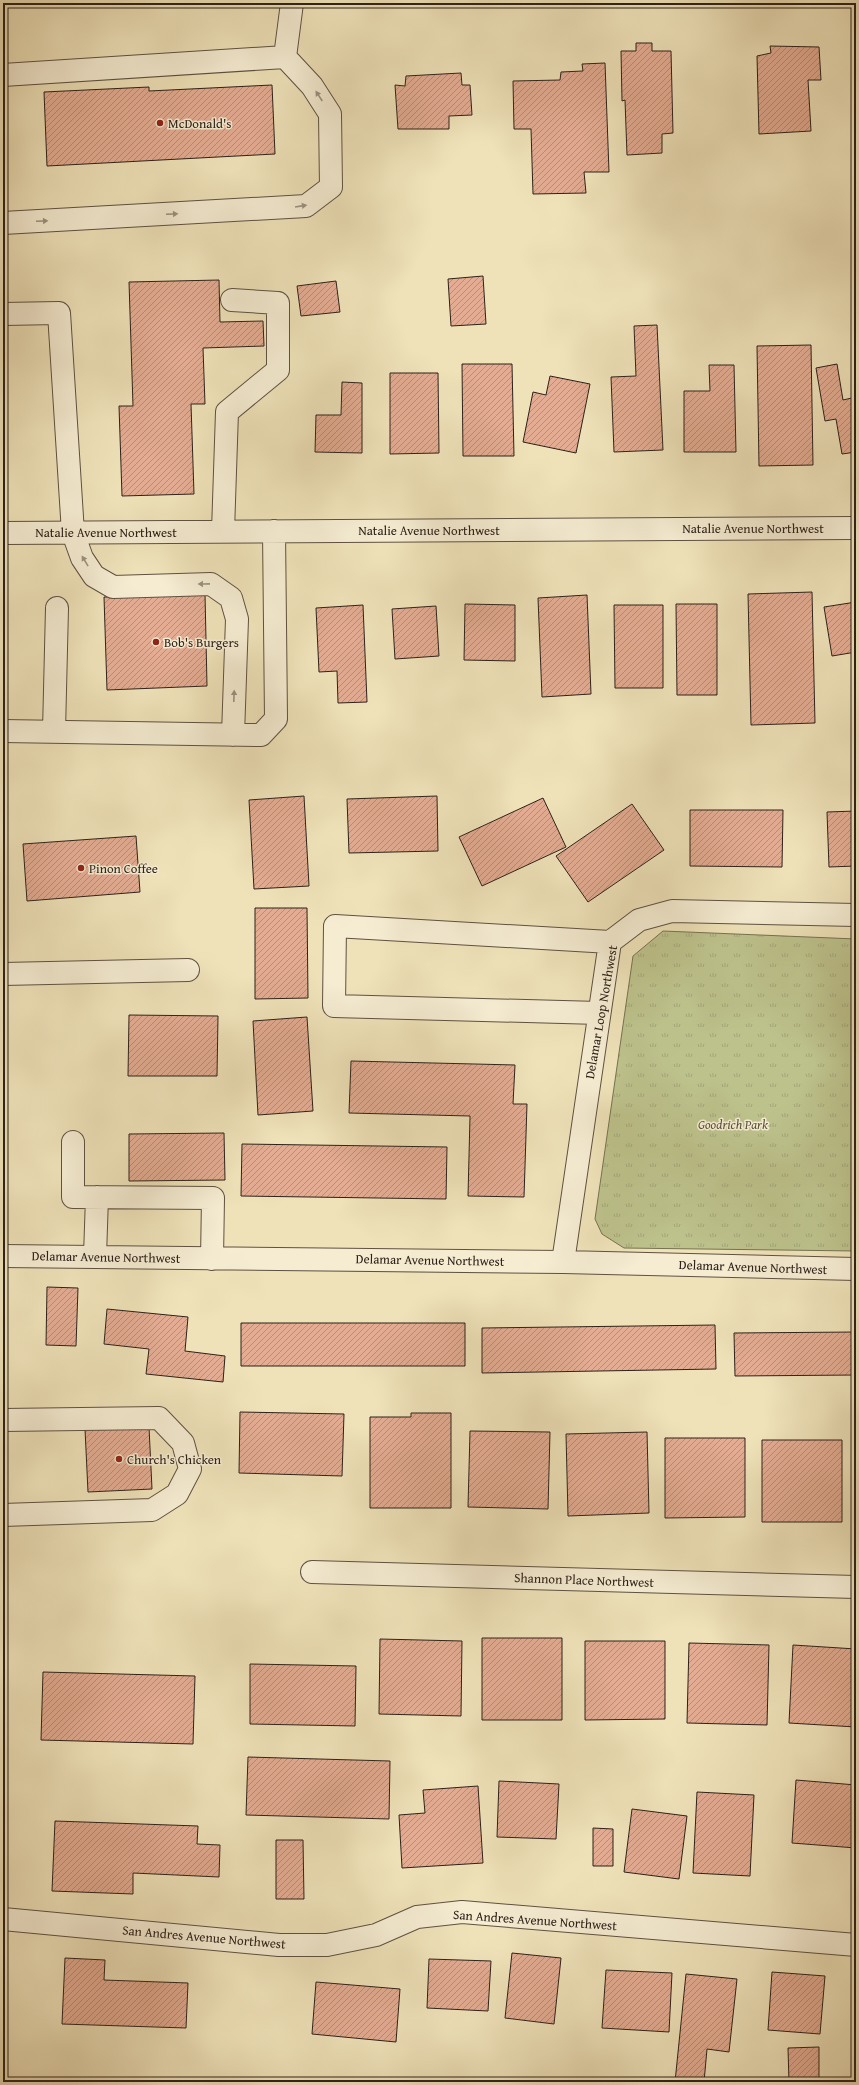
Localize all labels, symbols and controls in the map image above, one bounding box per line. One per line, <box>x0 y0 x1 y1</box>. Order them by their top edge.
one-way arrow <box>315 90 322 102</box>
place label: McDonald's <box>168 114 232 133</box>
marker: McDonald's <box>155 118 165 128</box>
one-way arrow <box>295 203 308 209</box>
one-way arrow <box>166 210 178 217</box>
one-way arrow <box>36 217 48 224</box>
street label: Natalie Avenue Northwest <box>682 519 824 538</box>
street label: Natalie Avenue Northwest <box>358 521 500 540</box>
street label: Natalie Avenue Northwest <box>35 523 177 542</box>
one-way arrow <box>81 555 88 567</box>
one-way arrow <box>198 581 210 588</box>
place label: Bob's Burgers <box>164 633 239 652</box>
marker: Bob's Burgers <box>151 637 161 647</box>
one-way arrow <box>231 690 238 702</box>
place label: Pinon Coffee <box>89 859 158 878</box>
marker: Pinon Coffee <box>76 863 86 873</box>
street label: Delamar Loop Northwest <box>580 943 622 1080</box>
park label: Goodrich Park <box>698 1115 768 1134</box>
street label: Delamar Avenue Northwest <box>31 1246 181 1268</box>
street label: Delamar Avenue Northwest <box>355 1249 505 1271</box>
street label: Delamar Avenue Northwest <box>678 1255 828 1279</box>
place label: Church's Chicken <box>127 1450 222 1469</box>
marker: Church's Chicken <box>114 1454 124 1464</box>
street label: Shannon Place Northwest <box>514 1568 655 1592</box>
street label: San Andres Avenue Northwest <box>452 1905 618 1935</box>
street label: San Andres Avenue Northwest <box>121 1920 287 1954</box>

